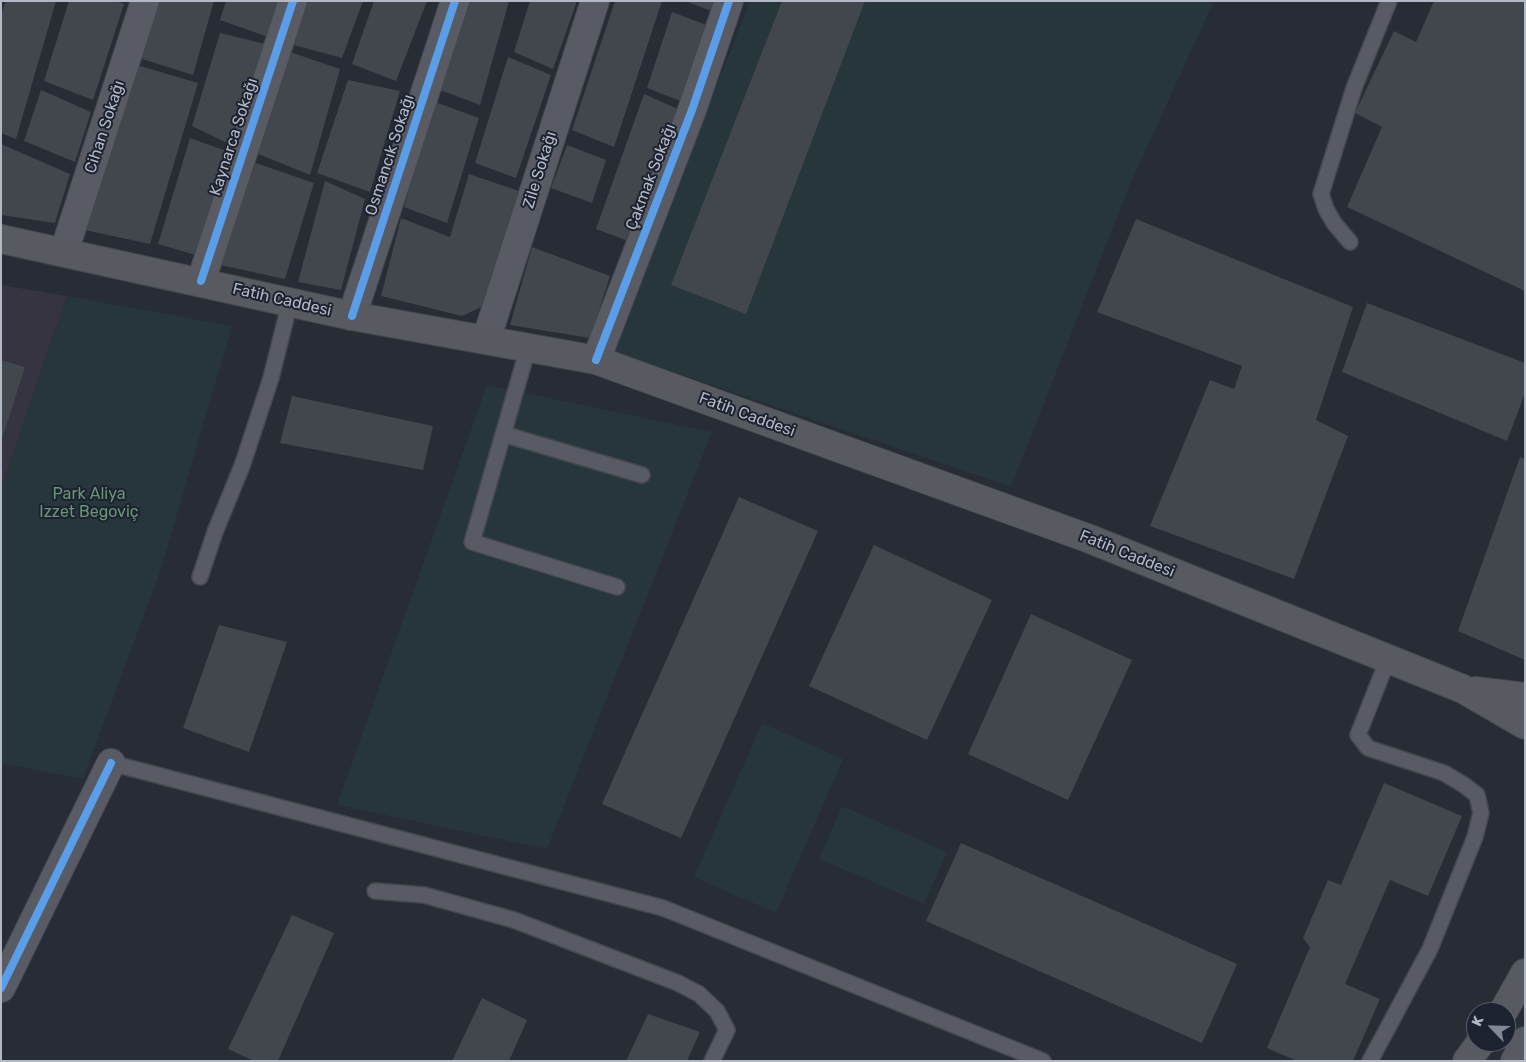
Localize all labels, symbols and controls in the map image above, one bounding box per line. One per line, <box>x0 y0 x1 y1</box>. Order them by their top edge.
street label: Kaynarca Sokağı <box>206 76 262 198</box>
street label: Cihan Sokağı <box>81 78 129 176</box>
street label: Osmancık Sokağı <box>361 92 419 218</box>
street label: Çakmak Sokağı <box>622 121 680 233</box>
street label: Zile Sokağı <box>519 129 561 211</box>
street label: Fatih Caddesi <box>231 279 333 321</box>
street label: Fatih Caddesi <box>696 389 798 441</box>
park label: Park Aliya Izzet Begoviç <box>39 484 139 522</box>
street label: Fatih Caddesi <box>1077 526 1177 582</box>
north arrow <box>1466 1002 1516 1052</box>
text: K <box>1468 1013 1487 1029</box>

